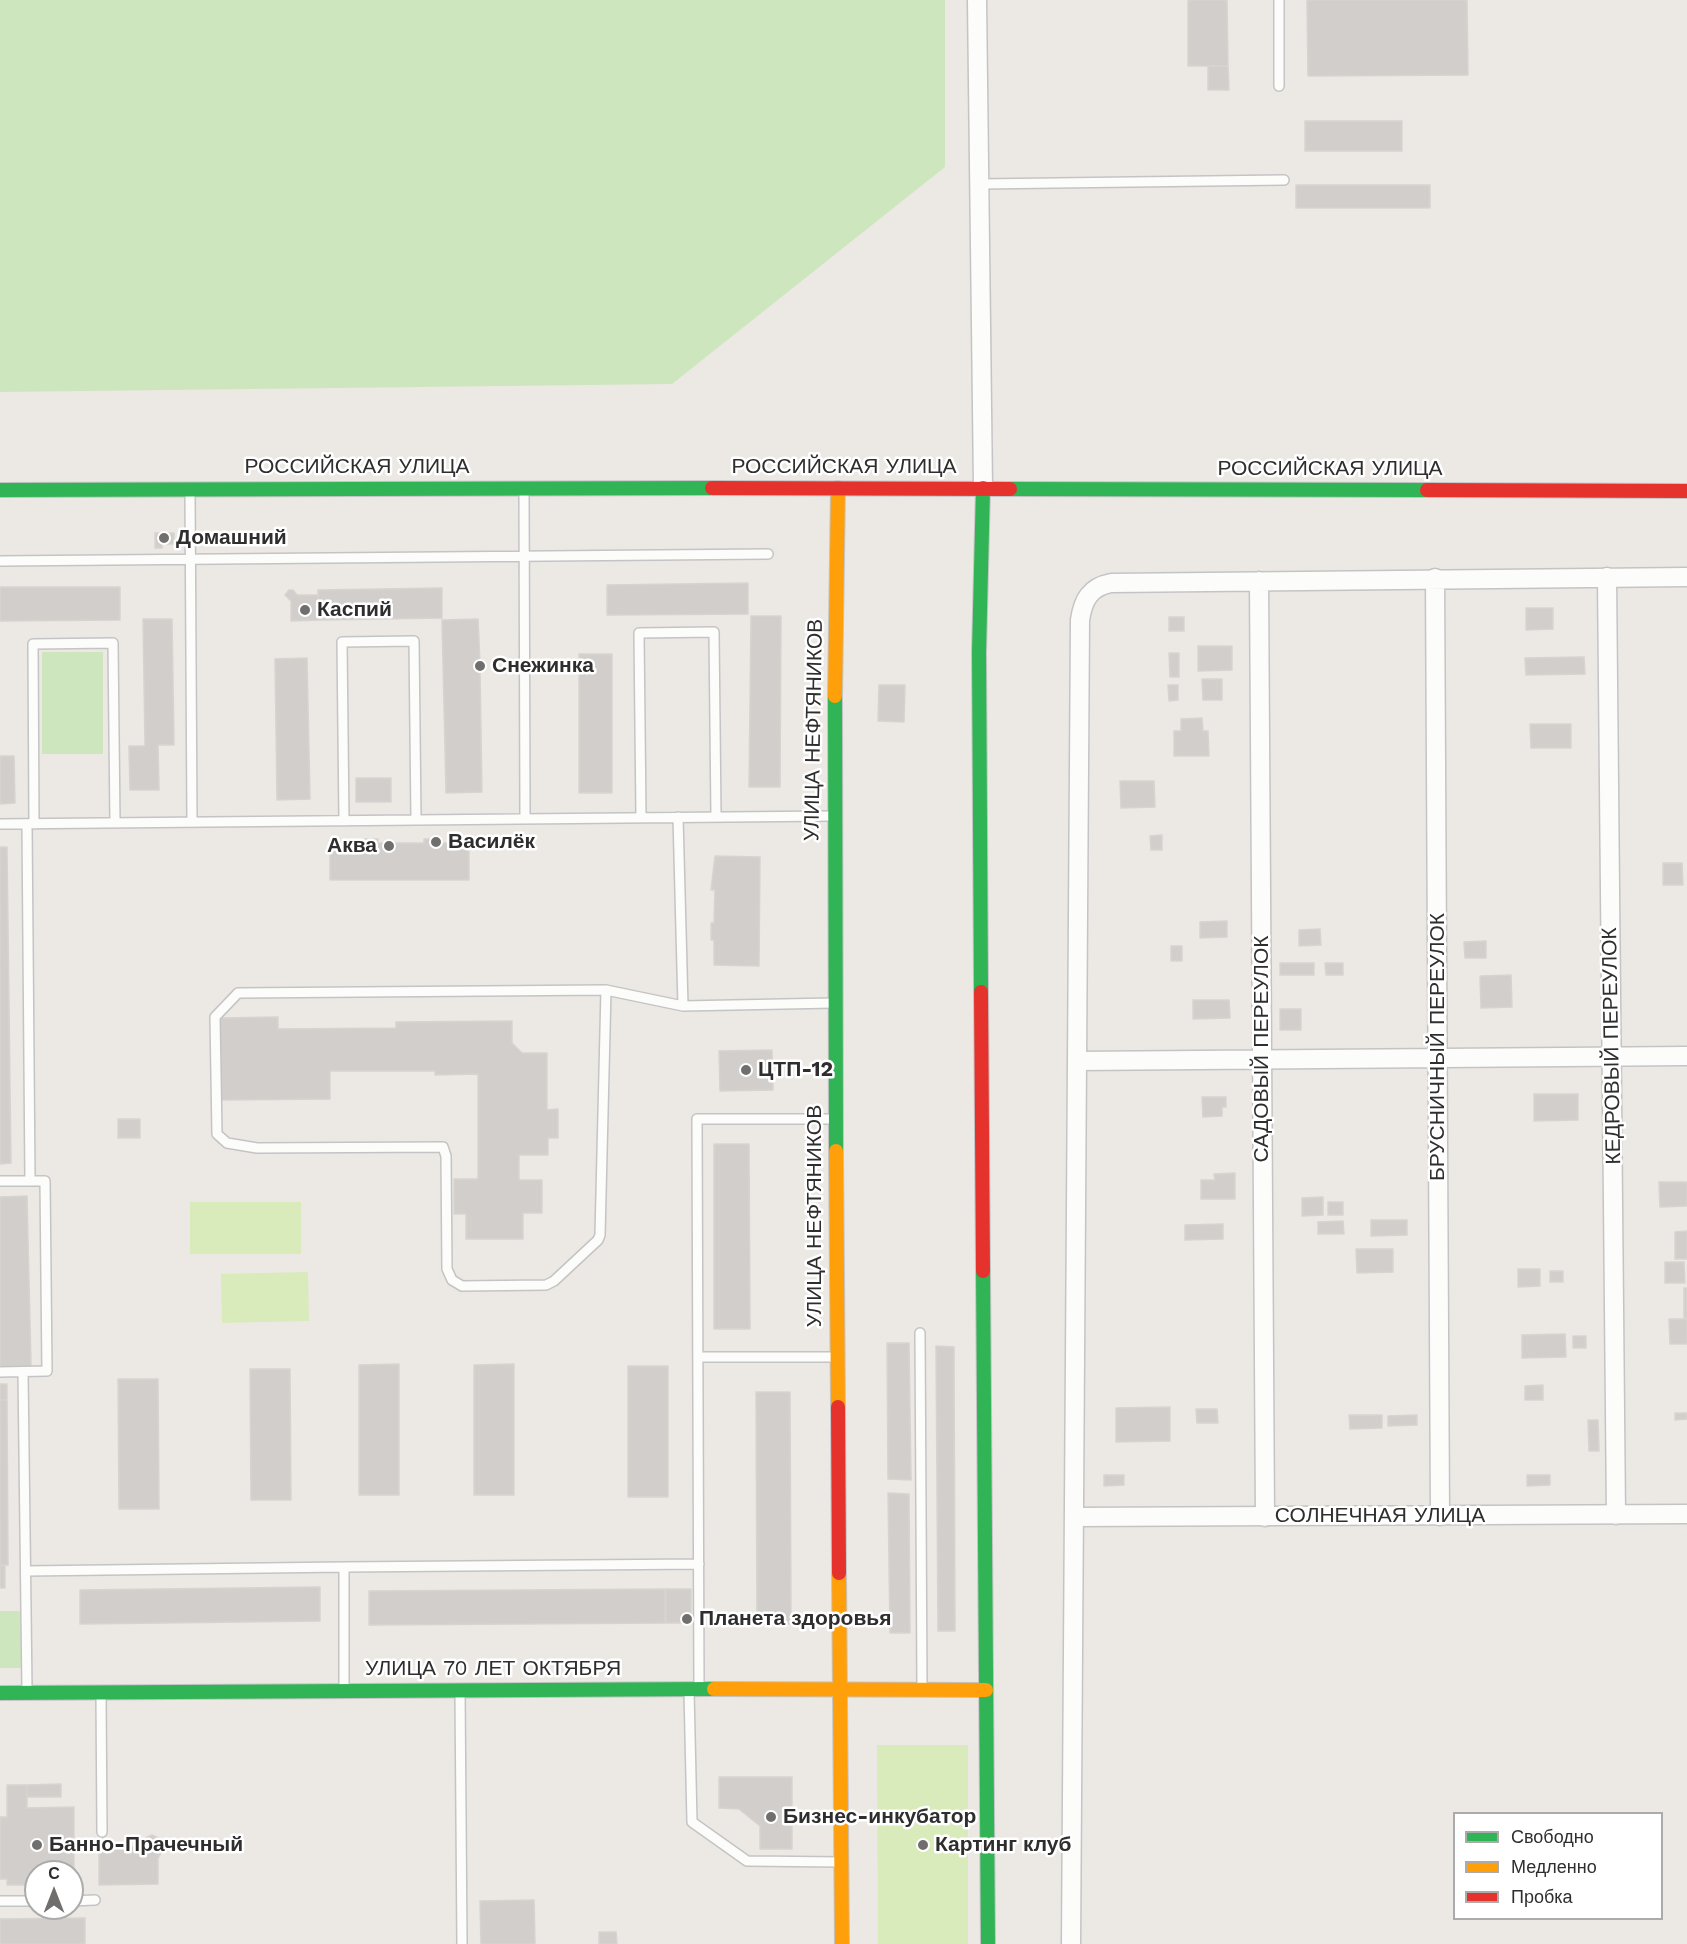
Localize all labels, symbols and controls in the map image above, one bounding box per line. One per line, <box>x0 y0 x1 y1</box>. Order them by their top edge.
street label: РОССИЙСКАЯ УЛИЦА <box>244 454 470 480</box>
street label: РОССИЙСКАЯ УЛИЦА <box>731 454 957 480</box>
street label: РОССИЙСКАЯ УЛИЦА <box>1217 456 1443 482</box>
place label: Домашний <box>176 525 287 551</box>
marker: Домашний <box>157 531 171 545</box>
place label: Каспий <box>317 597 392 623</box>
marker: Каспий <box>298 603 312 617</box>
street label: УЛИЦА НЕФТЯНИКОВ <box>799 619 829 841</box>
place label: Снежинка <box>492 653 594 679</box>
marker: Снежинка <box>473 659 487 673</box>
place label: Василёк <box>448 829 535 855</box>
place label: Аква <box>327 833 377 859</box>
marker: Василёк <box>429 835 443 849</box>
marker: Аква <box>382 839 396 853</box>
street label: БРУСНИЧНЫЙ ПЕРЕУЛОК <box>1425 913 1451 1181</box>
street label: КЕДРОВЫЙ ПЕРЕУЛОК <box>1597 927 1627 1165</box>
street label: САДОВЫЙ ПЕРЕУЛОК <box>1249 936 1275 1162</box>
place label: ЦТП-12 <box>758 1057 833 1083</box>
marker: ЦТП-12 <box>739 1063 753 1077</box>
street label: УЛИЦА НЕФТЯНИКОВ <box>802 1105 828 1327</box>
street label: СОЛНЕЧНАЯ УЛИЦА <box>1275 1503 1485 1529</box>
place label: Планета здоровья <box>699 1606 891 1632</box>
marker: Планета здоровья <box>680 1612 694 1626</box>
street label: УЛИЦА 70 ЛЕТ ОКТЯБРЯ <box>365 1656 621 1682</box>
place label: Бизнес-инкубатор <box>783 1804 976 1830</box>
marker: Бизнес-инкубатор <box>764 1810 778 1824</box>
legend <box>1453 1812 1663 1920</box>
text: Свободно <box>1511 1826 1594 1847</box>
place label: Банно-Прачечный <box>49 1832 243 1858</box>
place label: Картинг клуб <box>935 1832 1071 1858</box>
marker: Банно-Прачечный <box>30 1838 44 1852</box>
marker: Картинг клуб <box>916 1838 930 1852</box>
text: Медленно <box>1511 1856 1597 1877</box>
north arrow <box>24 1860 84 1920</box>
text: С <box>48 1864 60 1883</box>
text: Пробка <box>1511 1886 1573 1907</box>

